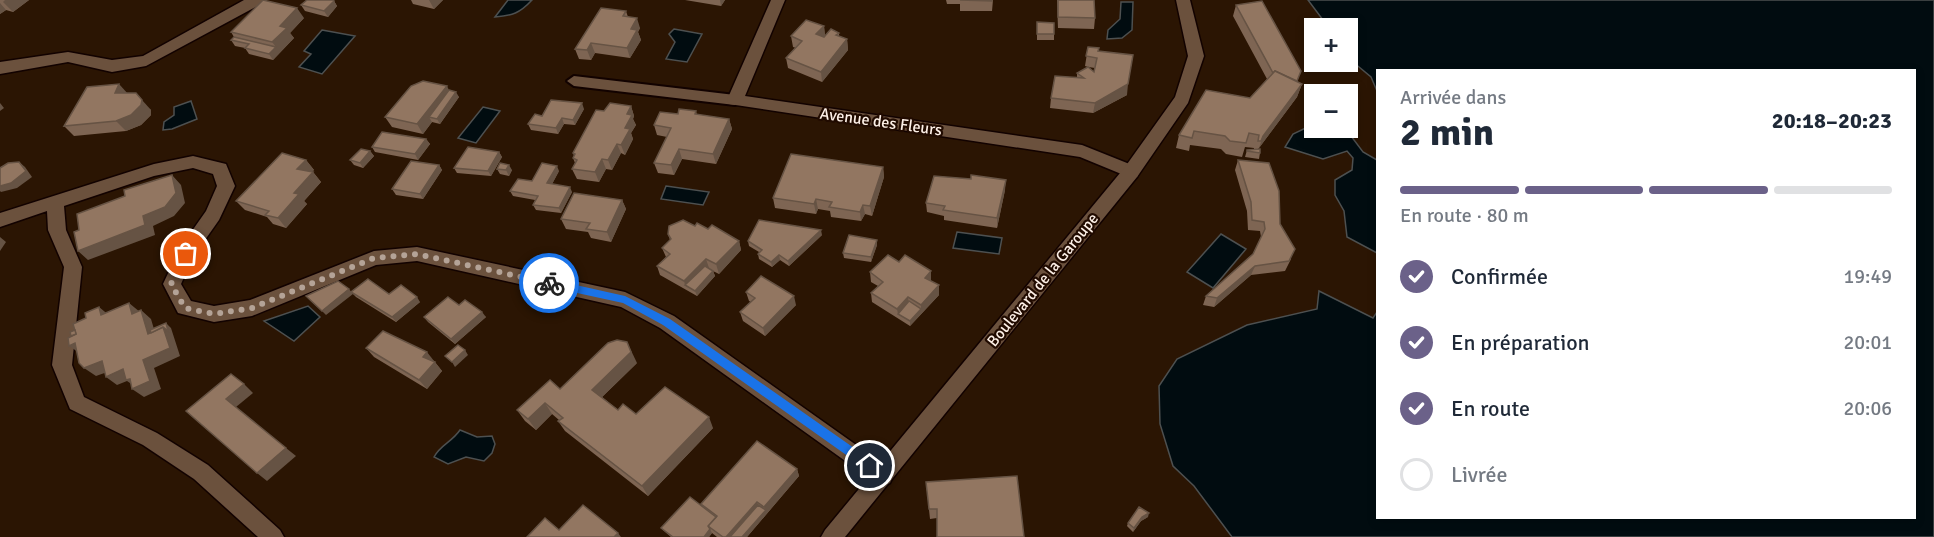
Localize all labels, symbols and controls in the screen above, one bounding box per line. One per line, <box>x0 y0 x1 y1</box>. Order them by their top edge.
map controls <box>1304 18 1358 138</box>
button: + <box>1304 18 1358 72</box>
button: − <box>1304 84 1358 138</box>
text: Arrivée dans <box>1400 85 1506 110</box>
street label: Avenue des Fleurs <box>819 104 943 140</box>
text: 20:18–20:23 <box>1772 107 1892 134</box>
text: 2 min <box>1400 108 1494 156</box>
text: En route · 80 m <box>1400 203 1529 228</box>
street label: Boulevard de la Garoupe <box>983 209 1103 351</box>
pin <box>160 228 211 279</box>
icon: bag <box>169 237 202 270</box>
courier <box>519 253 579 313</box>
icon: check <box>1400 260 1433 293</box>
text: Confirmée <box>1451 263 1548 290</box>
text: 19:49 <box>1843 264 1892 289</box>
icon: bike <box>533 267 566 300</box>
icon: check <box>1400 326 1433 359</box>
text: En préparation <box>1451 329 1590 356</box>
text: 20:01 <box>1843 330 1892 355</box>
icon: check <box>1400 392 1433 425</box>
text: En route <box>1451 395 1530 422</box>
text: 20:06 <box>1843 396 1892 421</box>
pin <box>844 440 895 491</box>
icon: home <box>853 449 886 482</box>
text: Livrée <box>1451 461 1508 488</box>

